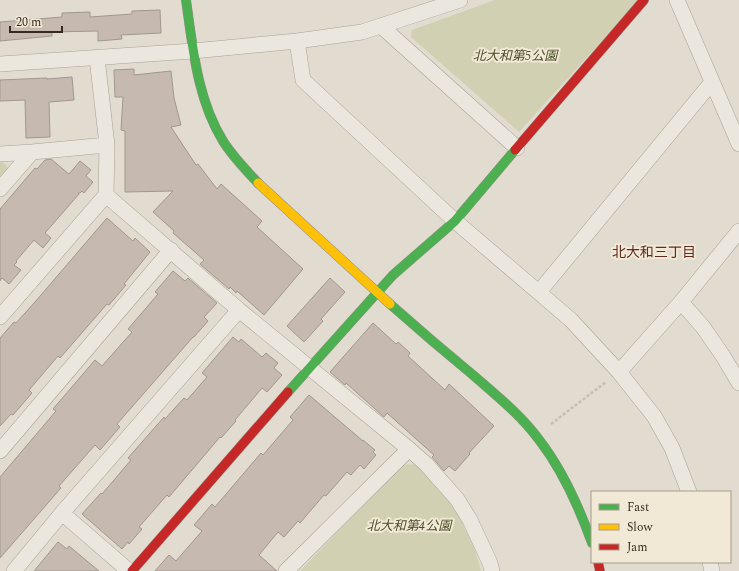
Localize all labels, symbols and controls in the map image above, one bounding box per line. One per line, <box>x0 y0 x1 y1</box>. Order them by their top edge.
scale bar <box>10 8 62 34</box>
text: 20 m <box>16 13 41 32</box>
park label: 北大和第5公園 <box>473 46 559 66</box>
district label: 北大和三丁目 <box>612 242 696 263</box>
legend <box>591 491 731 563</box>
text: Fast <box>627 498 649 517</box>
park label: 北大和第4公園 <box>367 516 453 536</box>
text: Slow <box>627 518 653 537</box>
text: Jam <box>627 538 648 557</box>

